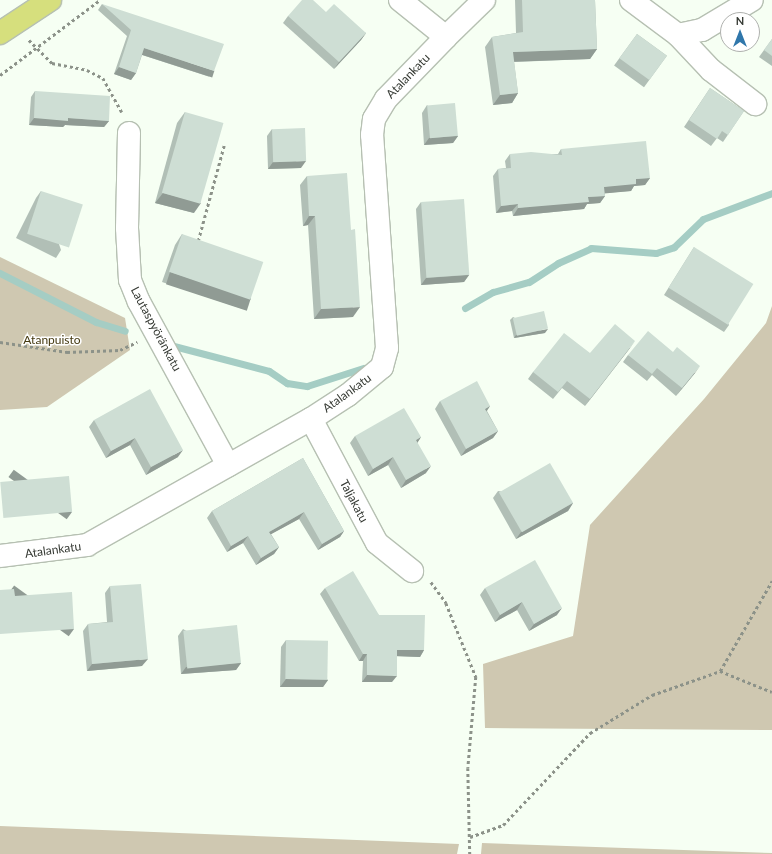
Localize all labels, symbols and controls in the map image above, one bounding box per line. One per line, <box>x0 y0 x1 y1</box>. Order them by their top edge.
north arrow <box>720 12 760 52</box>
text: N <box>736 14 744 27</box>
street label: Atalankatu <box>383 51 433 101</box>
street label: Lautaspyöränkatu <box>128 284 184 374</box>
park label: Atanpuisto <box>23 333 81 347</box>
street label: Atalankatu <box>320 371 374 415</box>
street label: Taljakatu <box>337 477 371 525</box>
street label: Atalankatu <box>24 539 82 561</box>

